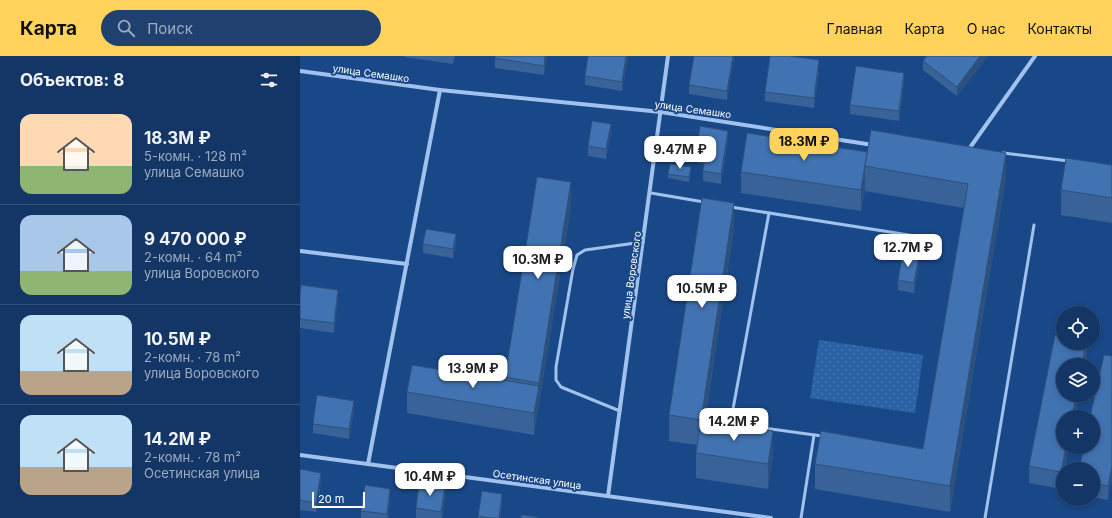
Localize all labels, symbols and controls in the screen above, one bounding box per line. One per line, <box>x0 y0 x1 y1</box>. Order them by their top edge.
search box <box>101 10 381 46</box>
text: Карта <box>20 17 77 40</box>
icon: search <box>115 17 137 39</box>
text: Поиск <box>147 19 193 38</box>
text: Главная <box>827 20 882 37</box>
text: Карта <box>904 20 945 37</box>
text: О нас <box>967 20 1005 37</box>
text: Контакты <box>1027 20 1092 37</box>
street label: улица Семашко <box>332 62 410 84</box>
icon: filters <box>258 69 280 91</box>
text: Объектов: 8 <box>20 70 124 90</box>
street label: улица Семашко <box>654 98 732 120</box>
text: 18.3M ₽ <box>144 128 211 148</box>
pin: 18.3M ₽ <box>767 128 841 162</box>
icon: home <box>52 130 100 178</box>
text: 18.3M ₽ <box>778 133 830 149</box>
pin: 9.47M ₽ <box>643 136 717 170</box>
text: 9.47M ₽ <box>653 141 707 157</box>
text: 5-комн. · 128 m² <box>144 148 247 164</box>
text: улица Семашко <box>144 164 244 180</box>
text: 9 470 000 ₽ <box>144 229 247 249</box>
street label: улица Воровского <box>619 230 643 320</box>
icon: home <box>52 231 100 279</box>
pin: 12.7M ₽ <box>871 234 945 268</box>
text: 12.7M ₽ <box>883 239 933 255</box>
pin: 10.3M ₽ <box>501 246 575 280</box>
text: 2-комн. · 64 m² <box>144 249 242 265</box>
text: 10.3M ₽ <box>512 251 564 267</box>
text: улица Воровского <box>144 265 259 281</box>
pin: 10.5M ₽ <box>665 275 739 309</box>
text: 10.5M ₽ <box>676 280 728 296</box>
map controls <box>1056 306 1100 506</box>
button: locate <box>1056 306 1100 350</box>
text: 10.5M ₽ <box>144 329 211 349</box>
icon: home <box>52 331 100 379</box>
text: 2-комн. · 78 m² <box>144 349 241 365</box>
pin: 13.9M ₽ <box>436 355 510 389</box>
button: layers <box>1056 358 1100 402</box>
text: 13.9M ₽ <box>447 360 499 376</box>
text: улица Воровского <box>144 365 259 381</box>
pin: 14.2M ₽ <box>697 408 771 442</box>
button: + <box>1056 410 1100 454</box>
text: 14.2M ₽ <box>708 413 760 429</box>
text: 14.2M ₽ <box>144 429 211 449</box>
icon: home <box>52 431 100 479</box>
text: 2-комн. · 78 m² <box>144 449 241 465</box>
button: − <box>1056 462 1100 506</box>
pin: 10.4M ₽ <box>393 463 467 497</box>
text: Осетинская улица <box>144 465 260 481</box>
street label: Осетинская улица <box>492 467 582 491</box>
text: 10.4M ₽ <box>404 468 456 484</box>
scale bar <box>312 490 365 509</box>
text: 20 m <box>318 492 344 506</box>

